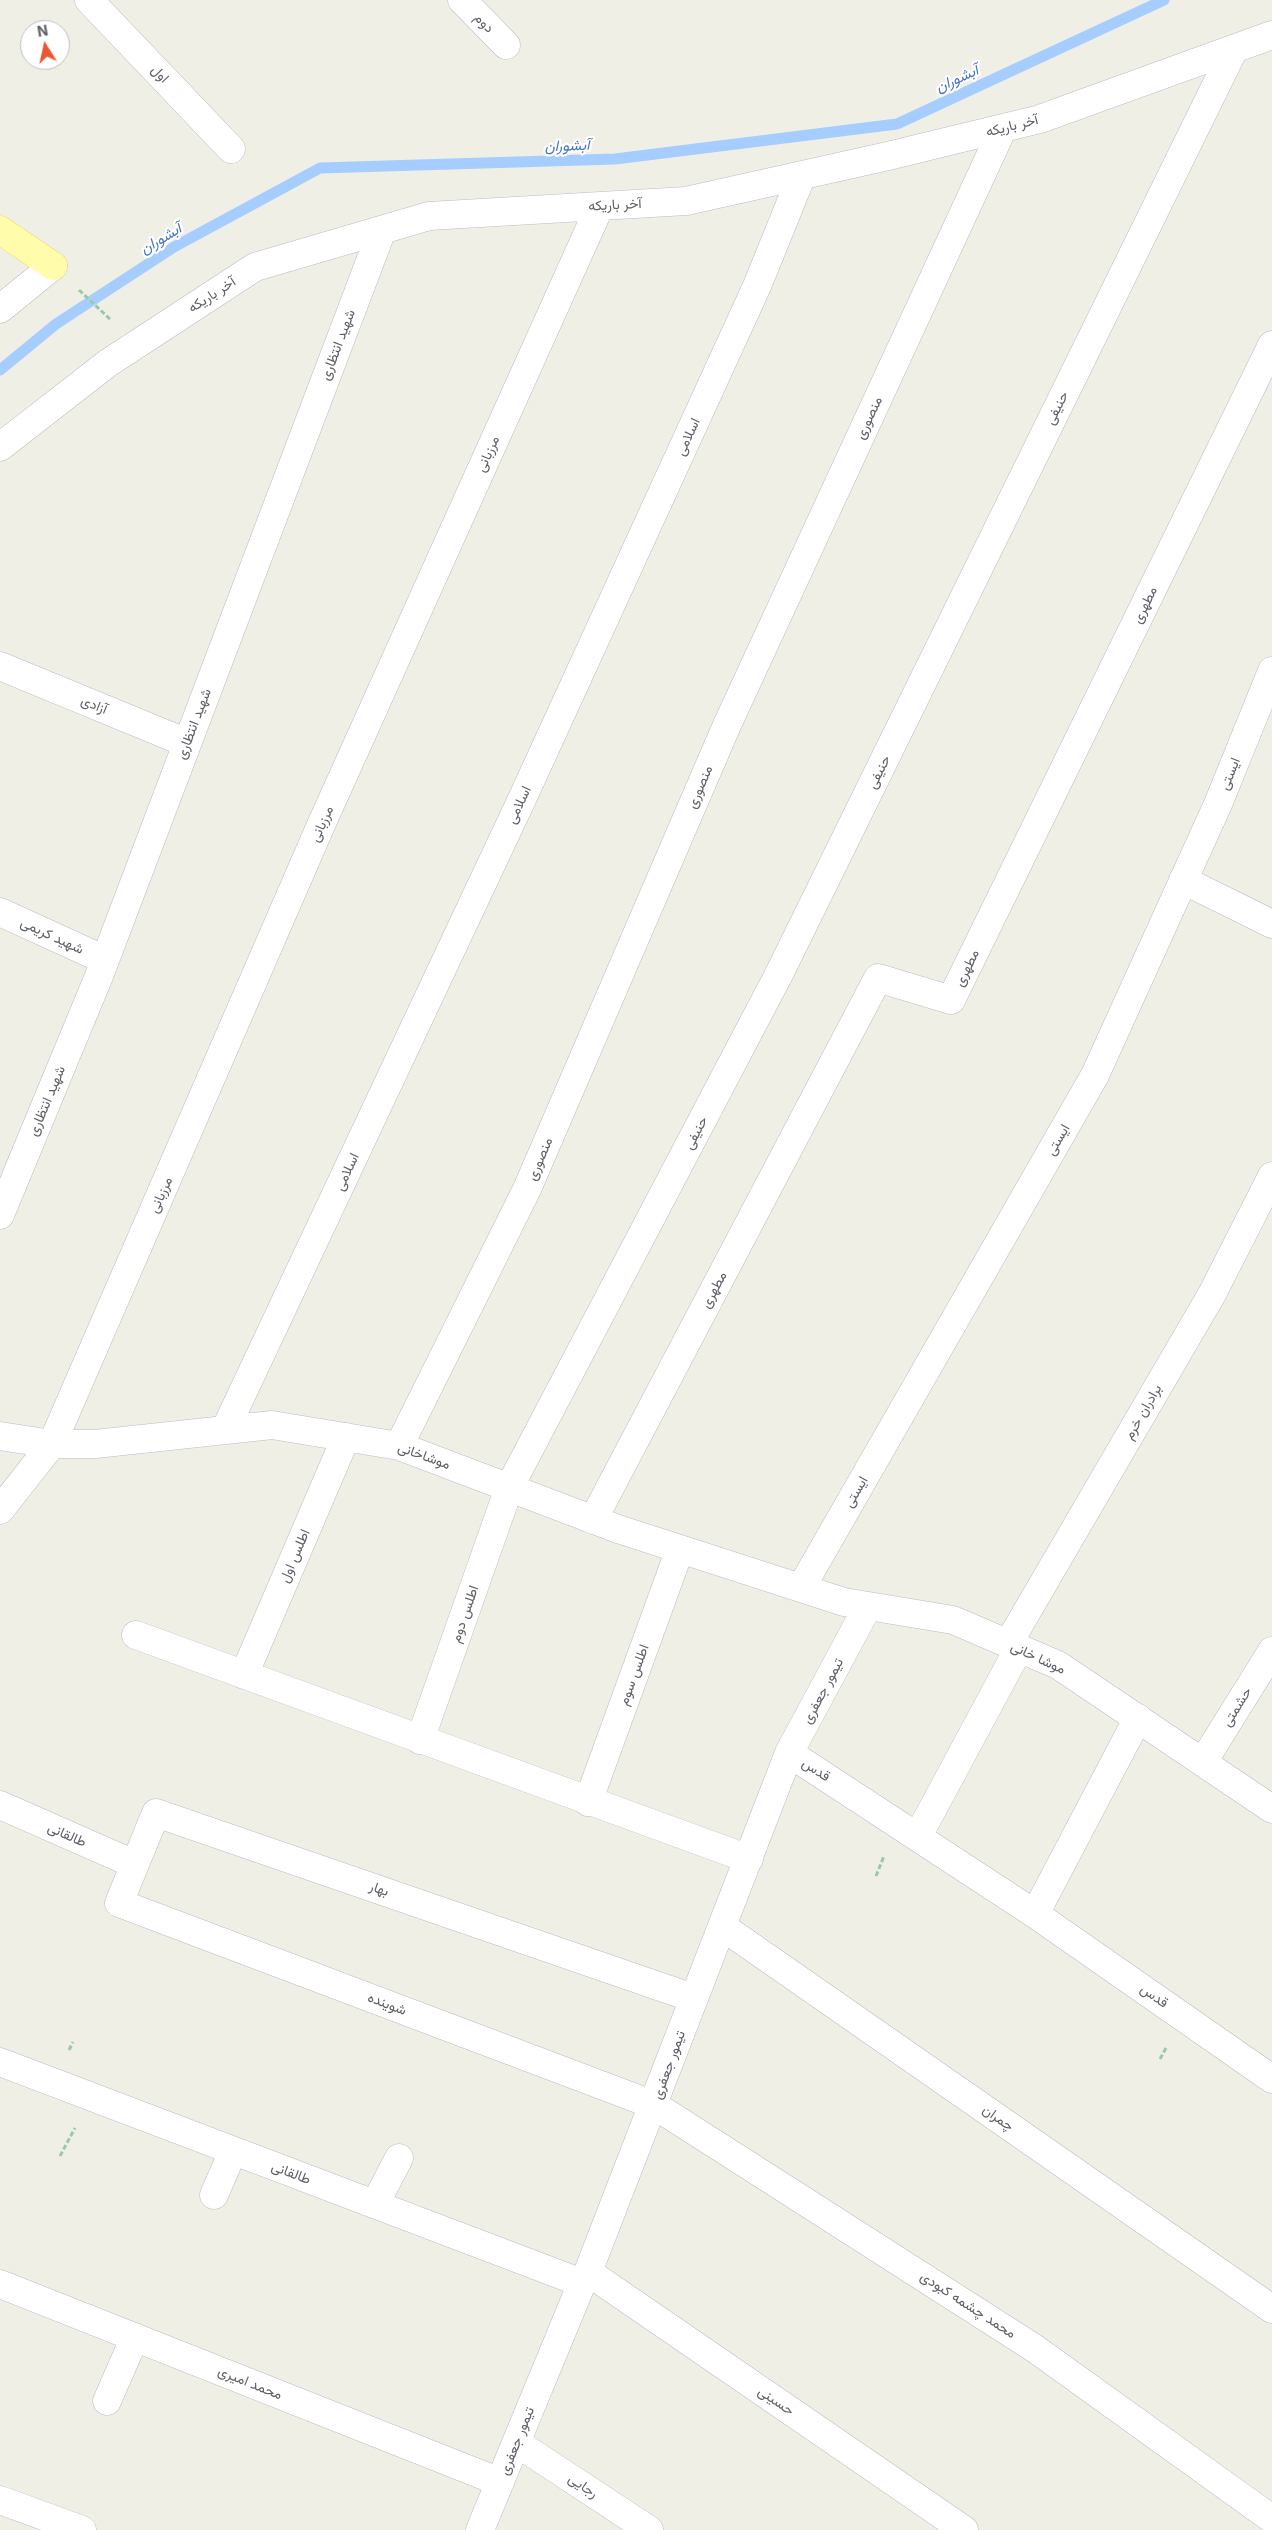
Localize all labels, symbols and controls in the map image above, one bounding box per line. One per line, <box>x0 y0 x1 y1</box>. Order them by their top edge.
street label: دوم <box>471 10 497 36</box>
north arrow <box>20 20 70 70</box>
text: N <box>36 21 49 40</box>
water label: آبشوران <box>933 61 981 97</box>
street label: اول <box>148 62 172 86</box>
street label: آخر باریکه <box>984 111 1040 141</box>
water label: آبشوران <box>544 136 590 156</box>
street label: آخر باریکه <box>588 195 642 215</box>
water label: آبشوران <box>137 220 185 258</box>
street label: آخر باریکه <box>185 273 239 317</box>
street label: شهید انتظاری <box>317 307 359 383</box>
street label: حنیفی <box>1042 388 1072 428</box>
street label: منصوری <box>852 394 886 442</box>
street label: اسلامی <box>672 416 704 458</box>
street label: مرزبانی <box>473 433 503 475</box>
street label: مطهری <box>1129 584 1161 626</box>
street label: شهید انتظاری <box>173 686 215 762</box>
street label: آزادی <box>78 692 110 718</box>
street label: حنیفی <box>864 752 894 792</box>
street label: ایستی <box>1216 755 1244 793</box>
street label: منصوری <box>683 763 717 811</box>
street label: اسلامی <box>503 784 535 826</box>
street label: مرزبانی <box>307 803 337 845</box>
street label: شهید کریمی <box>18 914 86 958</box>
street label: مطهری <box>951 947 983 989</box>
street label: شهید انتظاری <box>25 1063 69 1139</box>
street label: حنیفی <box>680 1114 712 1152</box>
street label: ایستی <box>1042 1121 1074 1159</box>
street label: منصوری <box>523 1135 557 1183</box>
street label: اسلامی <box>331 1151 363 1193</box>
street label: مرزبانی <box>146 1174 176 1216</box>
street label: مطهری <box>697 1269 731 1311</box>
street label: برادران خرم <box>1120 1381 1166 1443</box>
street label: موشاخانی <box>396 1439 452 1473</box>
street label: ایستی <box>840 1473 872 1511</box>
street label: اطلس اول <box>276 1527 314 1585</box>
street label: اطلس دوم <box>447 1583 483 1645</box>
street label: موشا خانی <box>1008 1638 1068 1678</box>
street label: اطلس سوم <box>615 1642 653 1708</box>
street label: تیمور جعفری <box>799 1655 847 1727</box>
street label: حشمتی <box>1218 1684 1256 1730</box>
street label: قدس <box>799 1755 833 1785</box>
street label: طالقانی <box>45 1819 89 1851</box>
street label: بهار <box>367 1878 391 1900</box>
street label: قدس <box>1137 1980 1171 2012</box>
street label: شوینده <box>365 1989 409 2019</box>
street label: تیمور جعفری <box>649 2028 689 2102</box>
street label: چمران <box>979 2101 1017 2135</box>
street label: طالقانی <box>269 2158 313 2188</box>
street label: محمد چشمه کبودی <box>917 2268 1019 2342</box>
street label: محمد امیری <box>215 2362 285 2404</box>
street label: حسینی <box>755 2383 797 2419</box>
street label: تیمور جعفری <box>496 2404 538 2478</box>
street label: رجایی <box>565 2470 601 2502</box>

